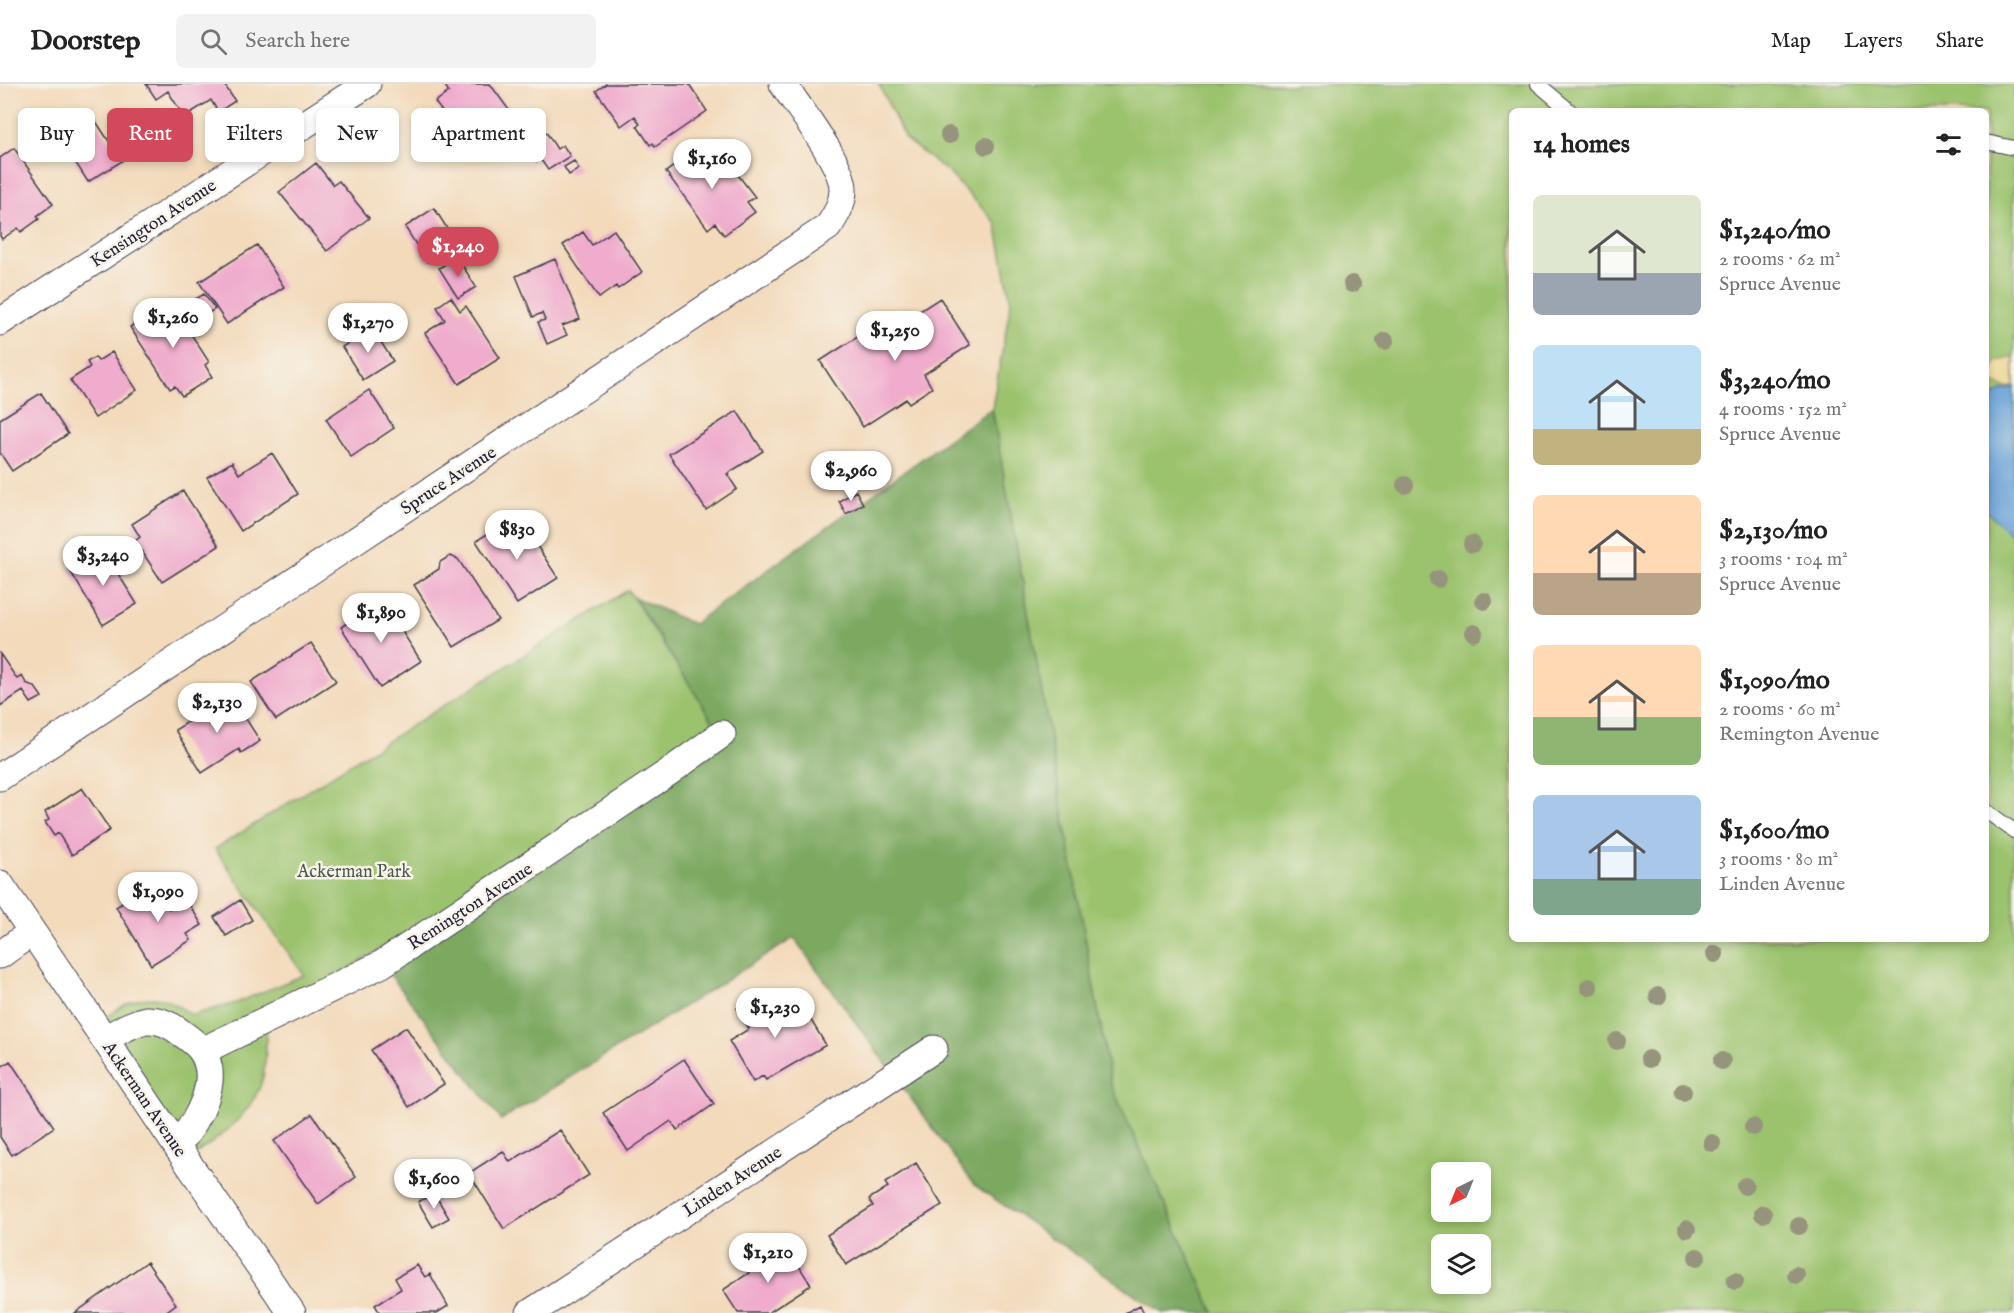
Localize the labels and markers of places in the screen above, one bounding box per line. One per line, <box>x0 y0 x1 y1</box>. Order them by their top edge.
pin: $1,160 <box>663 139 761 190</box>
pin: $1,240 <box>409 227 507 278</box>
pin: $1,260 <box>124 298 222 349</box>
pin: $1,270 <box>319 303 417 354</box>
pin: $1,250 <box>846 311 944 362</box>
pin: $2,960 <box>802 451 900 502</box>
pin: $830 <box>481 510 553 561</box>
pin: $3,240 <box>54 536 152 587</box>
pin: $1,890 <box>332 593 430 644</box>
pin: $2,130 <box>168 683 266 734</box>
pin: $1,090 <box>109 872 207 923</box>
pin: $1,230 <box>726 988 824 1039</box>
pin: $1,600 <box>385 1159 483 1210</box>
pin: $1,210 <box>719 1233 817 1284</box>

